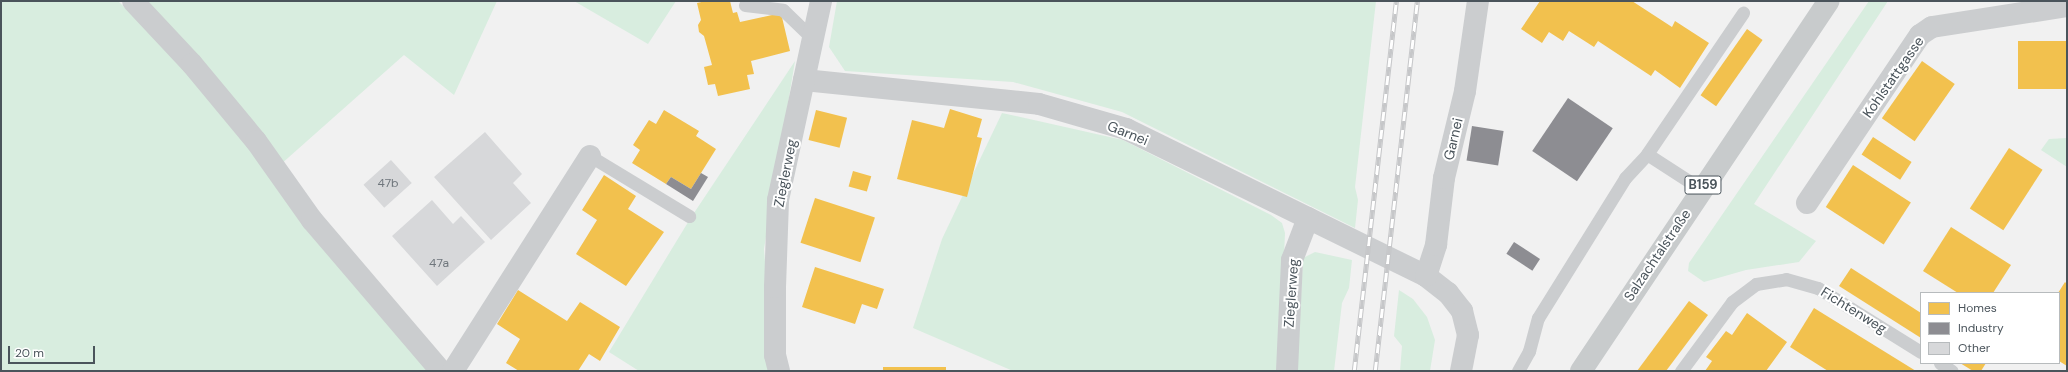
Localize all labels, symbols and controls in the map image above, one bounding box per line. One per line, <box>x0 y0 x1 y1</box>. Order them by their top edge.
street label: Kohlstattgasse <box>1859 33 1927 121</box>
street label: Garnei <box>1440 116 1466 162</box>
street label: Garnei <box>1105 117 1151 149</box>
street label: Zieglerweg <box>770 138 800 208</box>
road number: B159 <box>1684 174 1722 196</box>
house number: 47b <box>377 177 399 191</box>
street label: Salzachtalstraße <box>1620 206 1694 304</box>
house number: 47a <box>429 257 449 271</box>
street label: Zieglerweg <box>1280 258 1302 328</box>
street label: Fichtenweg <box>1818 283 1890 337</box>
legend <box>1920 292 2060 364</box>
text: Homes <box>1958 300 1997 316</box>
text: Industry <box>1958 320 2004 336</box>
scale bar <box>10 338 97 364</box>
text: Other <box>1958 340 1990 356</box>
text: 20 m <box>15 345 44 361</box>

